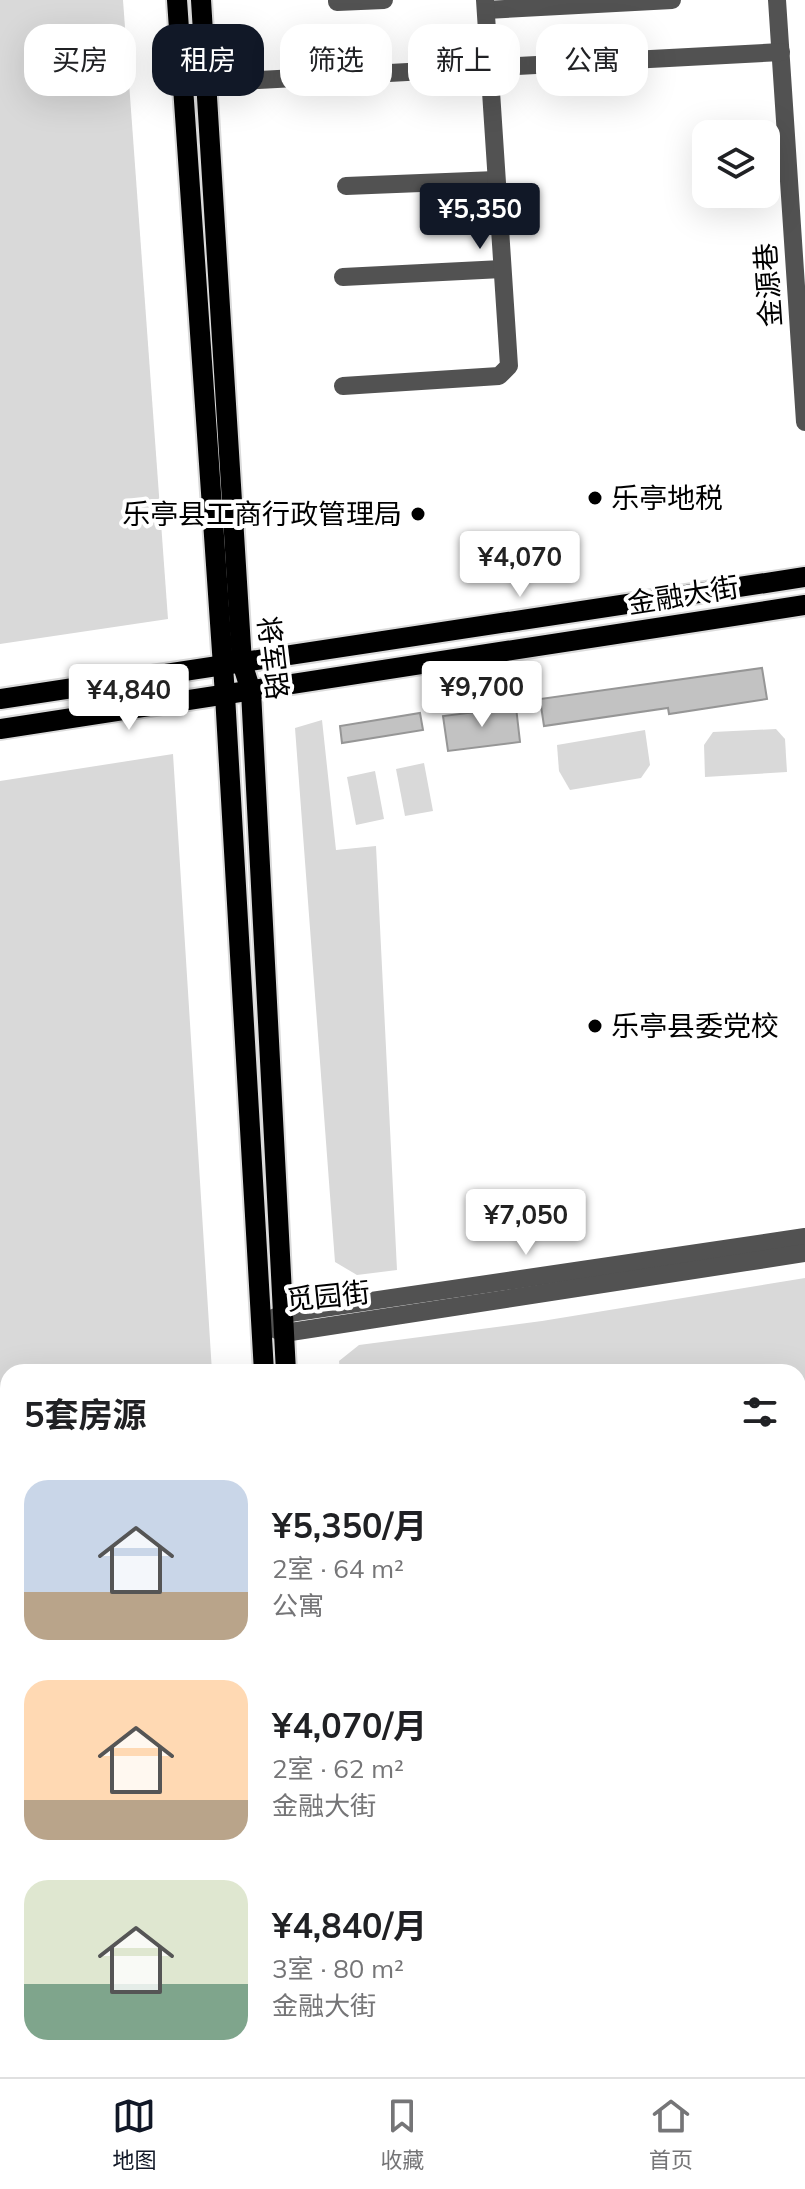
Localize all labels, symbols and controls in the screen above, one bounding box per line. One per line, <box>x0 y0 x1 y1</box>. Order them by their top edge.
chip: 买房 <box>24 24 136 96</box>
chip: 租房 <box>152 24 264 96</box>
chip: 筛选 <box>280 24 392 96</box>
chip: 新上 <box>408 24 520 96</box>
chip: 公寓 <box>536 24 648 96</box>
map controls <box>692 120 780 208</box>
button: layers <box>692 120 780 208</box>
pin: ¥5,350 <box>415 183 545 251</box>
text: ¥5,350 <box>438 192 522 225</box>
street label: 金源巷 <box>747 242 788 328</box>
place label: 乐亭地税 <box>611 480 723 515</box>
marker: 乐亭地税 <box>586 489 604 507</box>
place label: 乐亭县工商行政管理局 <box>122 496 402 531</box>
marker: 乐亭县工商行政管理局 <box>409 505 427 523</box>
pin: ¥4,070 <box>455 531 585 599</box>
text: ¥4,070 <box>478 540 562 573</box>
street label: 金融大街 <box>625 568 741 621</box>
street label: 将军路 <box>251 614 296 702</box>
pin: ¥9,700 <box>417 661 547 729</box>
pin: ¥4,840 <box>64 664 194 732</box>
text: ¥9,700 <box>440 670 524 703</box>
text: ¥4,840 <box>87 673 171 706</box>
place label: 乐亭县委党校 <box>611 1008 779 1043</box>
marker: 乐亭县委党校 <box>586 1017 604 1035</box>
pin: ¥7,050 <box>461 1189 591 1257</box>
text: ¥7,050 <box>484 1198 568 1231</box>
street label: 觅园街 <box>284 1274 372 1317</box>
icon: filters <box>738 1390 782 1434</box>
text: 5套房源 <box>24 1393 146 1436</box>
text: ¥5,350/月 <box>272 1504 427 1547</box>
icon: home <box>88 1512 184 1608</box>
text: 2室 · 64 m² <box>272 1552 404 1585</box>
text: 公寓 <box>272 1589 324 1622</box>
text: ¥4,070/月 <box>272 1704 427 1747</box>
icon: home <box>88 1712 184 1808</box>
text: 2室 · 62 m² <box>272 1752 404 1785</box>
text: 金融大街 <box>272 1789 376 1822</box>
text: ¥4,840/月 <box>272 1904 427 1947</box>
icon: home <box>88 1912 184 2008</box>
text: 3室 · 80 m² <box>272 1952 404 1985</box>
text: 金融大街 <box>272 1989 376 2022</box>
tab: 地图 <box>112 2094 156 2174</box>
tab: 收藏 <box>380 2094 425 2174</box>
tab: 首页 <box>649 2094 693 2174</box>

